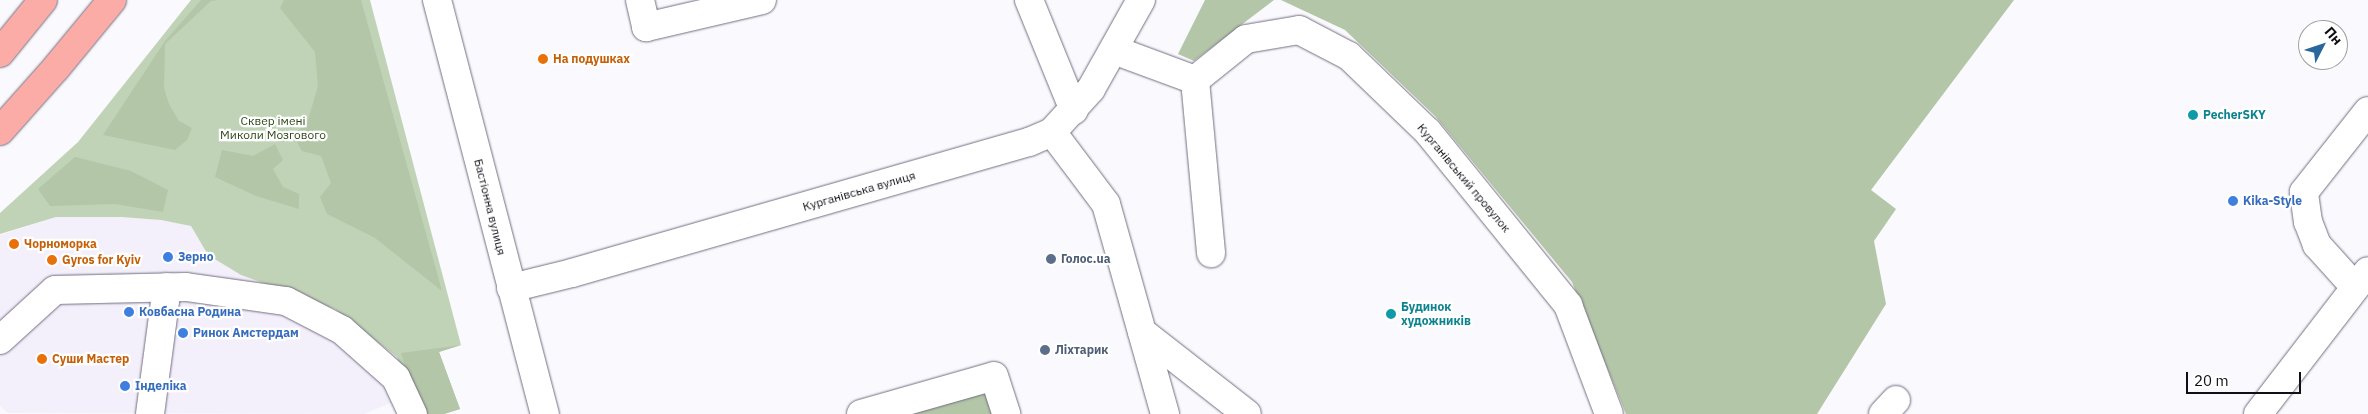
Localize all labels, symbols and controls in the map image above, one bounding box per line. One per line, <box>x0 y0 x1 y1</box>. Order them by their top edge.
north arrow <box>2298 20 2348 70</box>
text: Пн <box>2321 23 2346 49</box>
place label: На подушках <box>553 52 630 66</box>
marker: На подушках <box>537 53 549 65</box>
place label: PecherSKY <box>2203 108 2266 122</box>
marker: PecherSKY <box>2187 109 2199 121</box>
park label: Сквер імені Миколи Мозгового <box>220 114 326 142</box>
street label: Курганівський провулок <box>1414 121 1514 235</box>
street label: Бастіонна вулиця <box>471 157 509 257</box>
street label: Курганівська вулиця <box>801 168 917 214</box>
place label: Kika-Style <box>2243 194 2302 208</box>
marker: Kika-Style <box>2227 195 2239 207</box>
place label: Чорноморка <box>24 237 97 251</box>
marker: Чорноморка <box>8 238 20 250</box>
place label: Зерно <box>178 250 213 264</box>
marker: Зерно <box>162 251 174 263</box>
place label: Голос.ua <box>1061 252 1111 266</box>
place label: Gyros for Kyiv <box>62 253 141 267</box>
marker: Голос.ua <box>1045 253 1057 265</box>
marker: Gyros for Kyiv <box>46 254 58 266</box>
place label: Будинок художників <box>1401 300 1471 328</box>
place label: Ковбасна Родина <box>139 305 241 319</box>
marker: Ковбасна Родина <box>123 306 135 318</box>
marker: Будинок художників <box>1385 308 1397 320</box>
place label: Ринок Амстердам <box>193 326 299 340</box>
marker: Ринок Амстердам <box>177 327 189 339</box>
place label: Ліхтарик <box>1055 343 1108 357</box>
marker: Ліхтарик <box>1039 344 1051 356</box>
place label: Суши Мастер <box>52 352 129 366</box>
marker: Суши Мастер <box>36 353 48 365</box>
scale bar <box>2188 362 2303 394</box>
text: 20 m <box>2194 371 2229 390</box>
place label: Інделіка <box>135 379 187 393</box>
marker: Інделіка <box>119 380 131 392</box>

